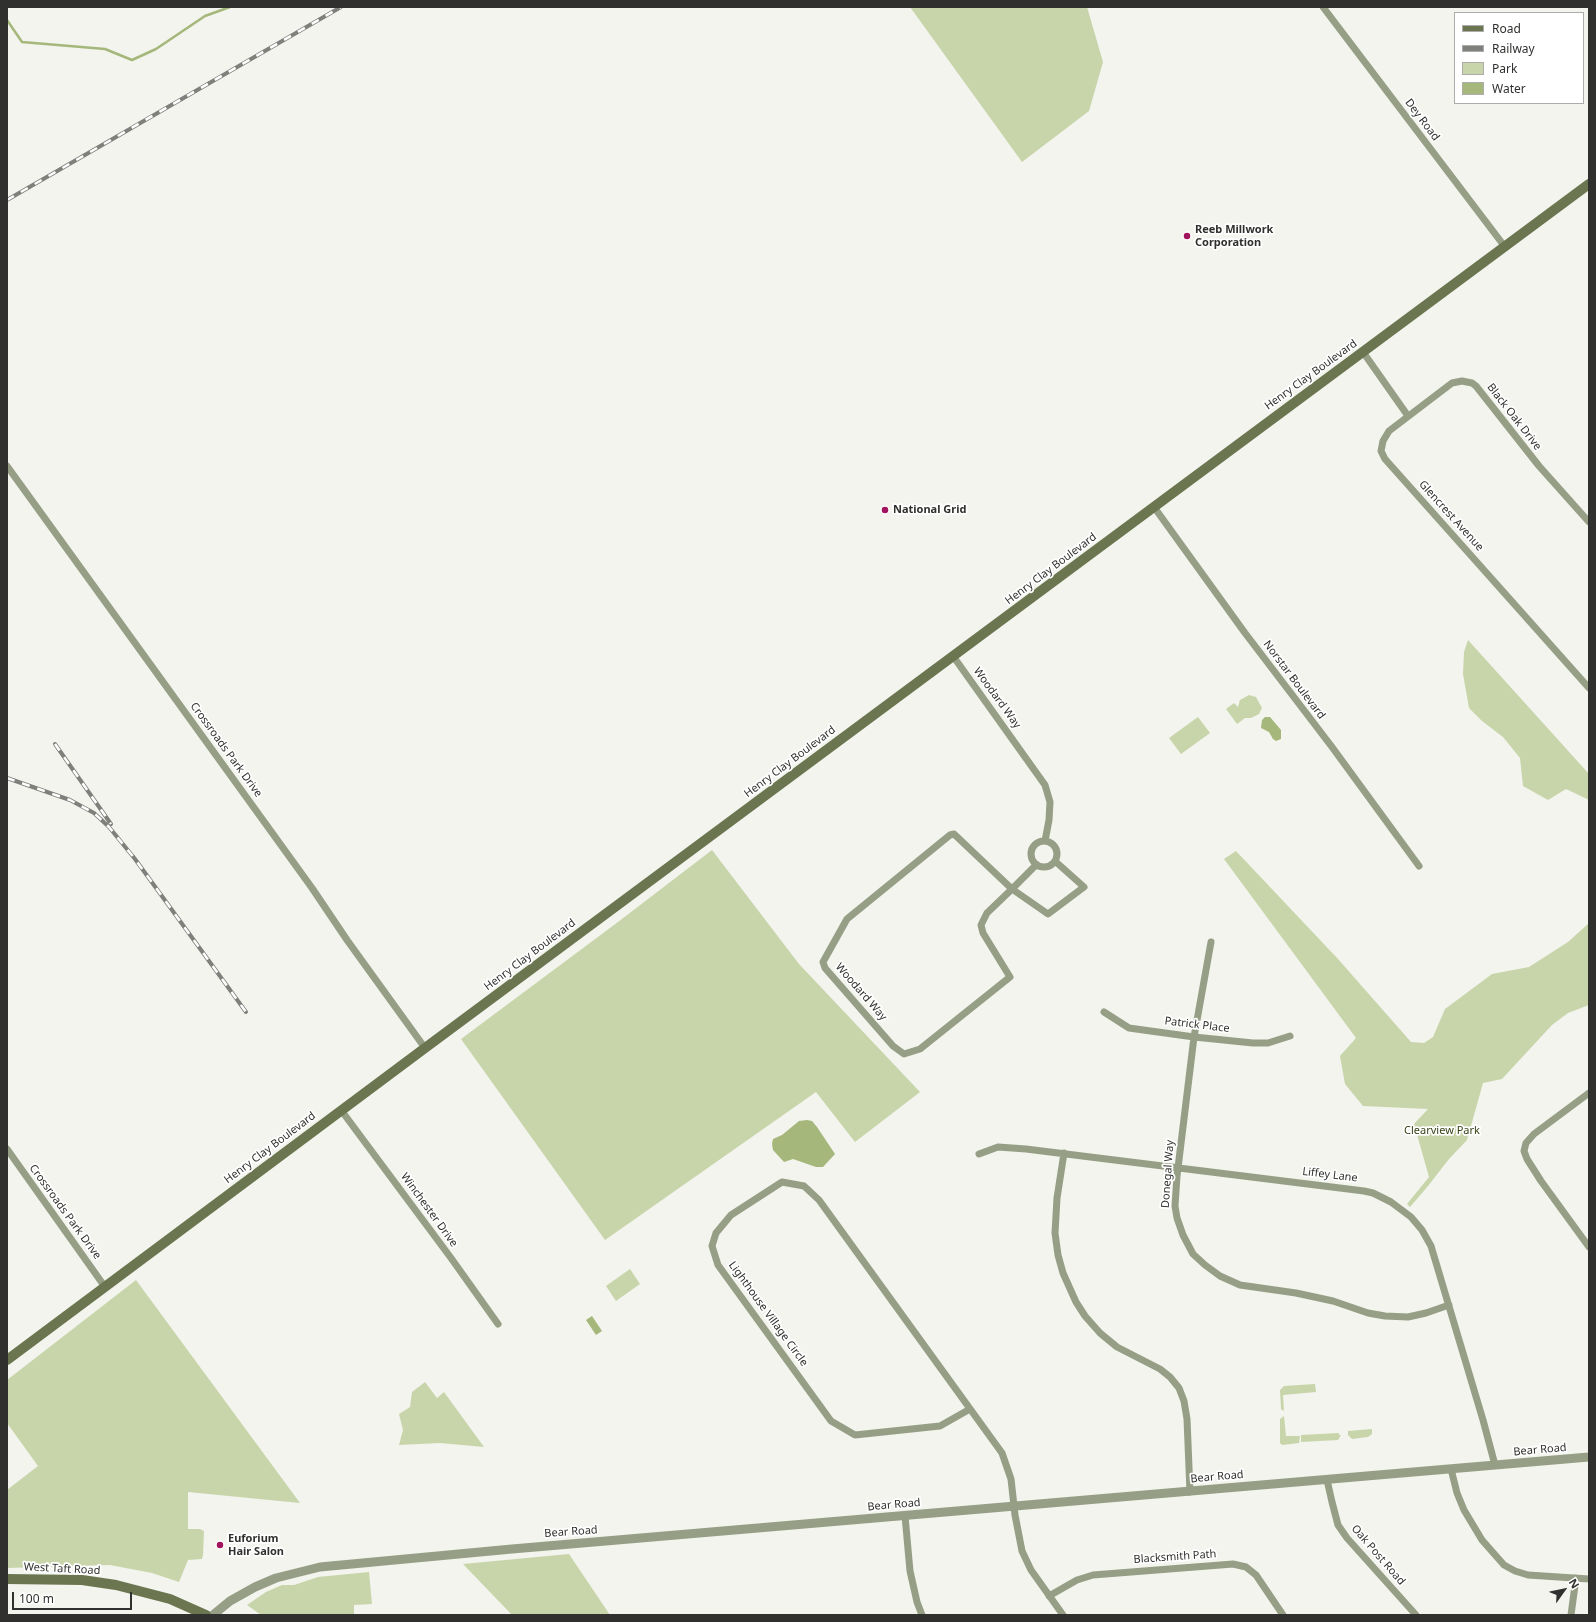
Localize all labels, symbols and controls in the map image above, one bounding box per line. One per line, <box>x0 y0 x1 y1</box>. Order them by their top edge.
legend <box>1454 12 1584 104</box>
text: Road <box>1492 20 1521 37</box>
text: Railway <box>1492 40 1535 57</box>
text: Park <box>1492 60 1517 77</box>
text: Water <box>1492 80 1526 97</box>
street label: Dey Road <box>1402 96 1442 144</box>
place label: Reeb Millwork Corporation <box>1195 223 1273 249</box>
marker: Reeb Millwork Corporation <box>1182 231 1192 241</box>
street label: Henry Clay Boulevard <box>1262 337 1360 413</box>
street label: Black Oak Drive <box>1484 381 1544 453</box>
street label: Glencrest Avenue <box>1416 478 1486 554</box>
place label: National Grid <box>893 503 966 517</box>
marker: National Grid <box>880 505 890 515</box>
street label: Henry Clay Boulevard <box>1003 530 1099 608</box>
street label: Norstar Boulevard <box>1260 638 1328 722</box>
street label: Woodard Way <box>971 665 1023 731</box>
street label: Crossroads Park Drive <box>187 700 265 800</box>
street label: Henry Clay Boulevard <box>742 723 838 801</box>
street label: Henry Clay Boulevard <box>482 916 578 994</box>
street label: Woodard Way <box>832 961 890 1023</box>
street label: Patrick Place <box>1164 1014 1230 1036</box>
street label: Henry Clay Boulevard <box>222 1109 318 1187</box>
park label: Clearview Park <box>1404 1124 1480 1138</box>
street label: Donegal Way <box>1159 1140 1177 1208</box>
street label: Crossroads Park Drive <box>26 1162 104 1262</box>
street label: Liffey Lane <box>1302 1165 1358 1185</box>
street label: Winchester Drive <box>398 1170 460 1250</box>
street label: Lighthouse Village Circle <box>726 1259 810 1369</box>
street label: Bear Road <box>1513 1441 1567 1459</box>
street label: Bear Road <box>1190 1468 1244 1486</box>
street label: Bear Road <box>867 1496 921 1514</box>
street label: Oak Post Road <box>1348 1522 1408 1588</box>
street label: Bear Road <box>544 1524 598 1540</box>
place label: Euforium Hair Salon <box>228 1532 284 1558</box>
marker: Euforium Hair Salon <box>215 1540 225 1550</box>
street label: Blacksmith Path <box>1133 1548 1217 1566</box>
street label: West Taft Road <box>23 1560 101 1578</box>
north arrow <box>1544 1570 1584 1610</box>
text: N <box>1566 1575 1583 1591</box>
scale bar <box>14 1584 134 1610</box>
text: 100 m <box>19 1590 54 1607</box>

